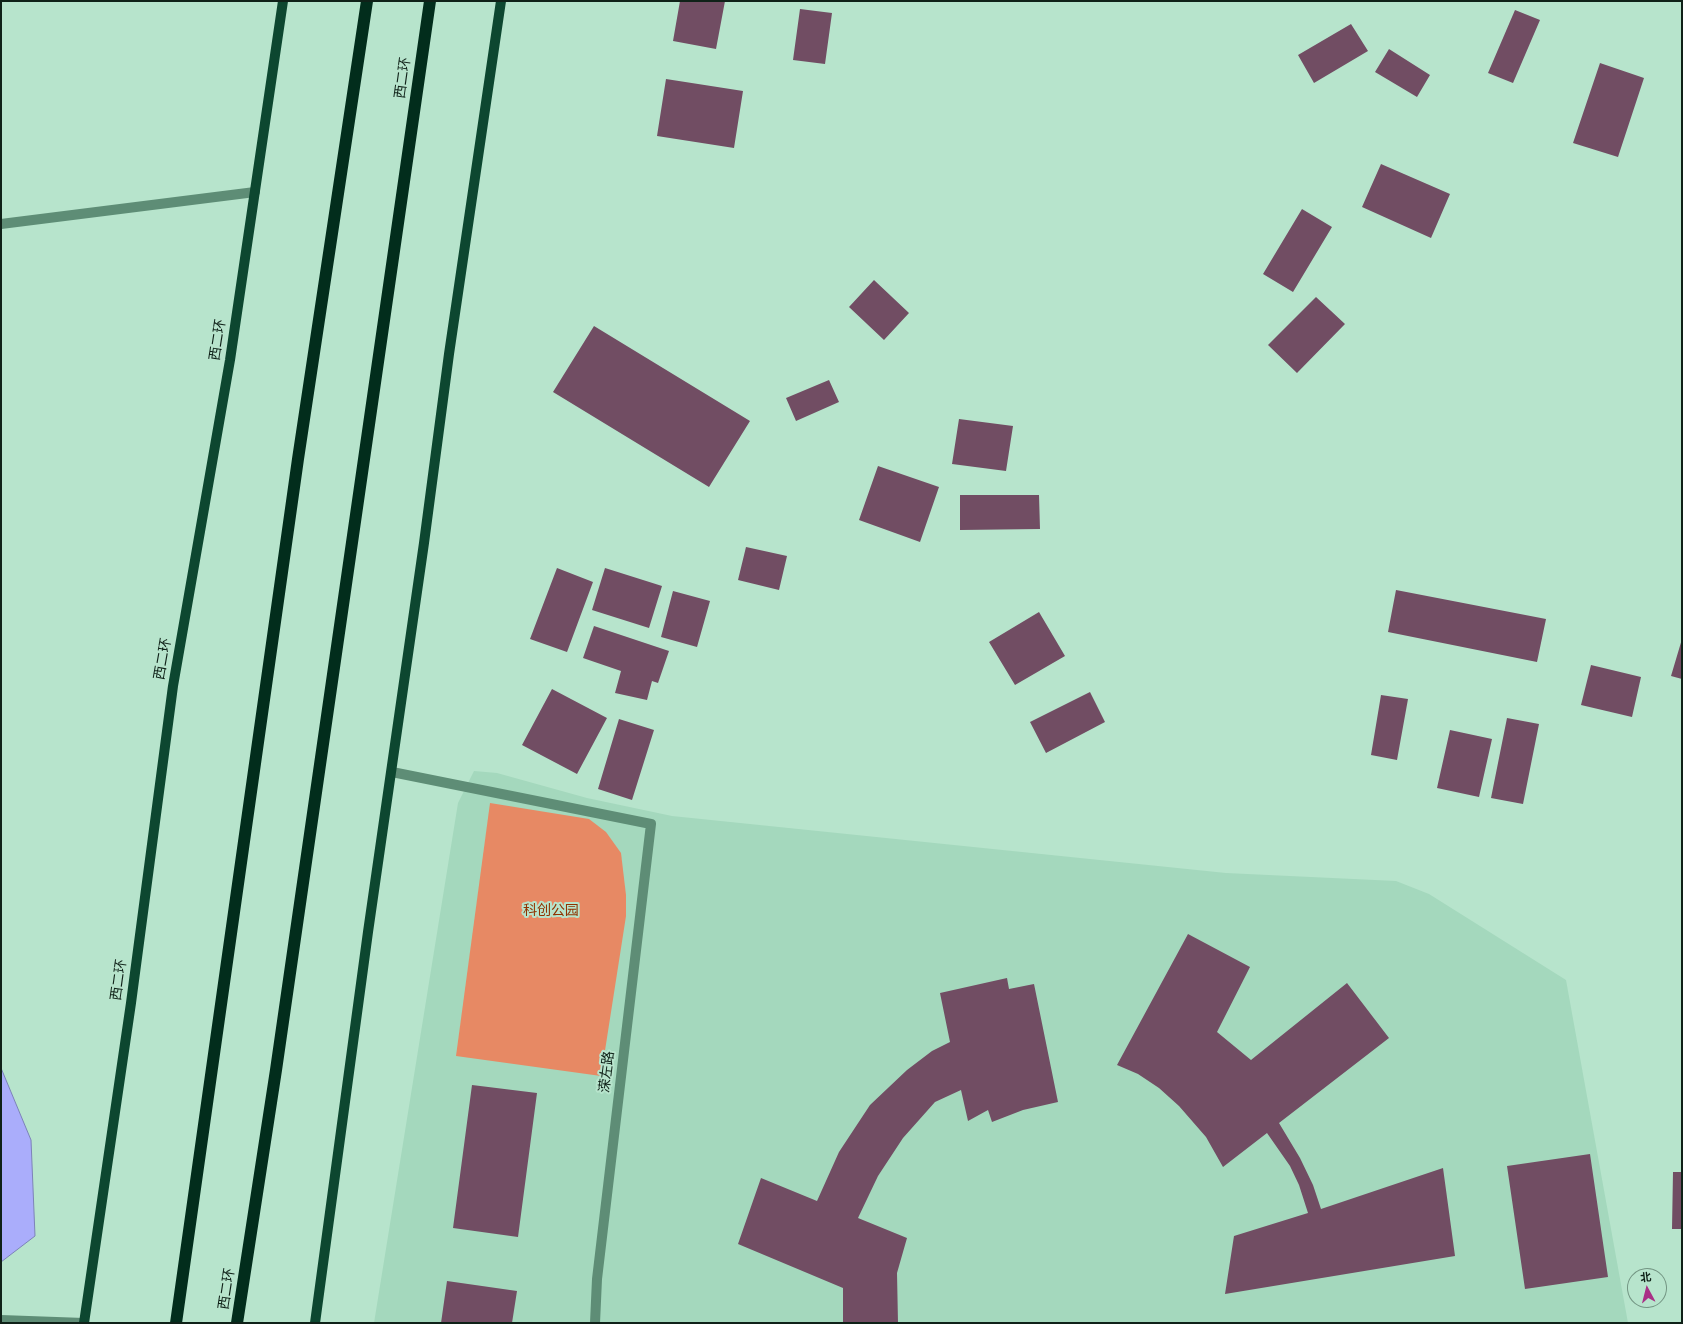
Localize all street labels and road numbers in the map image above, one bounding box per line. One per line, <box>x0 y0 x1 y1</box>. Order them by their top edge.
street label: 西二环 <box>392 56 414 100</box>
street label: 西二环 <box>206 318 230 362</box>
street label: 西二环 <box>151 637 175 681</box>
street label: 西二环 <box>108 958 130 1002</box>
street label: 溁左路 <box>596 1050 618 1094</box>
street label: 西二环 <box>215 1267 239 1311</box>

